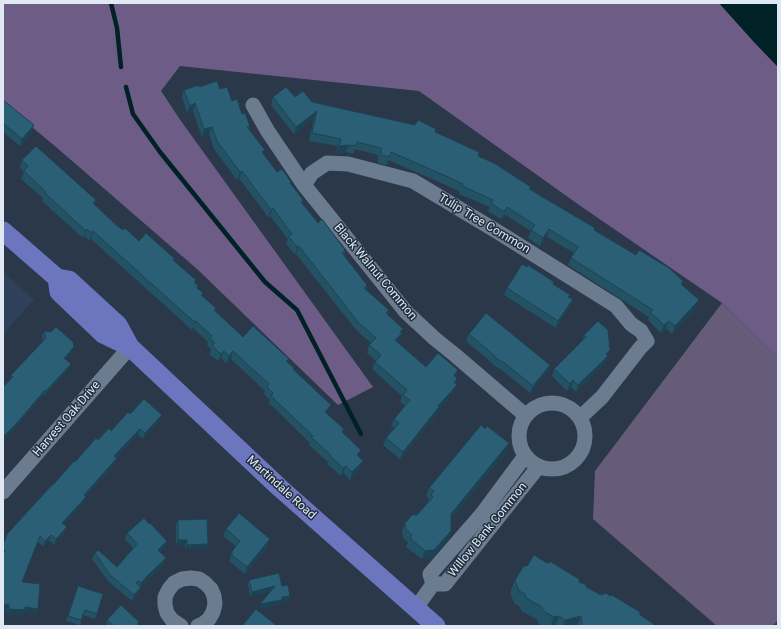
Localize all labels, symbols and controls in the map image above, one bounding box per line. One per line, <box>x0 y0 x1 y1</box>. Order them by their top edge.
street label: Tulip Tree Common <box>436 191 532 257</box>
street label: Black Walnut Common <box>330 221 420 323</box>
street label: Harvest Oak Drive <box>30 378 104 460</box>
street label: Martindale Road <box>244 453 318 523</box>
street label: Willow Bank Common <box>446 480 530 580</box>

